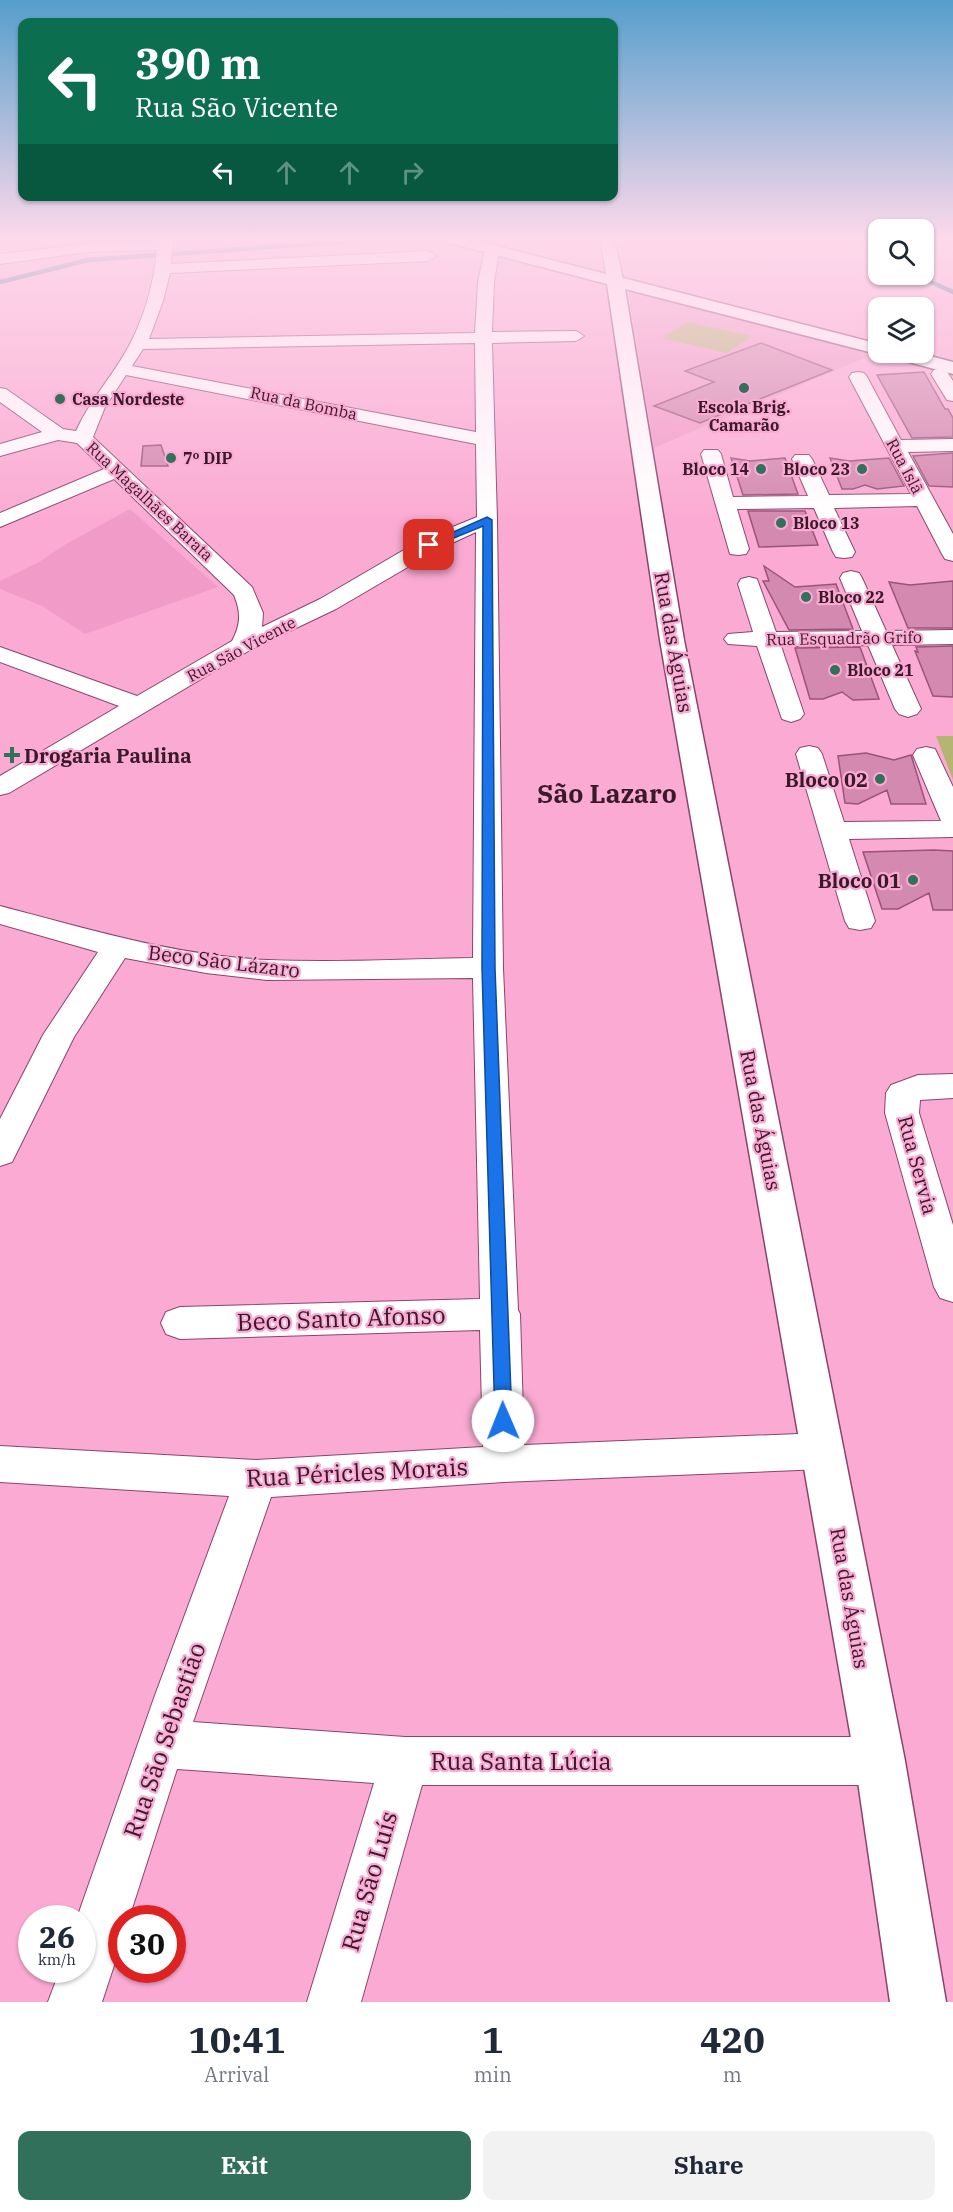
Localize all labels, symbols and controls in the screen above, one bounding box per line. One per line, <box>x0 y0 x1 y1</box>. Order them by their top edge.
text: 390 m <box>135 36 261 91</box>
icon: left <box>36 42 114 120</box>
text: Rua São Vicente <box>135 89 338 124</box>
icon: left <box>207 156 240 189</box>
icon: ahead <box>270 156 303 189</box>
icon: ahead <box>333 156 366 189</box>
icon: right <box>396 156 429 189</box>
map controls <box>868 219 934 363</box>
button: search <box>868 219 934 285</box>
button: layers <box>868 297 934 363</box>
marker: Escola Brig. Camarão <box>737 381 751 395</box>
street label: Rua da Bomba <box>249 382 359 424</box>
place label: Casa Nordeste <box>72 389 184 409</box>
marker: Casa Nordeste <box>53 392 67 406</box>
place label: Escola Brig. Camarão <box>697 397 791 435</box>
street label: Rua Islã <box>882 435 928 497</box>
street label: Rua Magalhães Barata <box>82 437 218 565</box>
place label: 7º DIP <box>183 448 233 468</box>
marker: 7º DIP <box>164 451 178 465</box>
place label: Bloco 14 <box>682 459 749 479</box>
place label: Bloco 23 <box>783 459 850 479</box>
marker: Bloco 14 <box>754 462 768 476</box>
marker: Bloco 23 <box>855 462 869 476</box>
place label: Bloco 13 <box>793 513 860 533</box>
marker: Bloco 13 <box>774 516 788 530</box>
pin <box>403 519 454 570</box>
icon: arrive <box>412 528 445 561</box>
street label: Rua das Águias <box>648 569 700 715</box>
place label: Bloco 22 <box>818 587 885 607</box>
marker: Bloco 22 <box>799 590 813 604</box>
street label: Rua São Vicente <box>183 612 299 686</box>
street label: Rua Esquadrão Grifo <box>766 627 922 649</box>
place label: Bloco 21 <box>847 660 914 680</box>
marker: Bloco 21 <box>828 663 842 677</box>
place label: Drogaria Paulina <box>24 742 192 769</box>
marker: Drogaria Paulina <box>5 748 19 762</box>
place label: Bloco 02 <box>785 766 868 793</box>
marker: Bloco 02 <box>873 772 887 786</box>
district label: São Lazaro <box>537 776 677 810</box>
place label: Bloco 01 <box>818 867 901 894</box>
marker: Bloco 01 <box>906 873 920 887</box>
street label: Beco São Lázaro <box>147 938 301 984</box>
street label: Rua das Águias <box>734 1047 788 1193</box>
street label: Rua Servia <box>892 1113 944 1217</box>
street label: Beco Santo Afonso <box>236 1298 446 1338</box>
position arrow <box>471 1389 535 1453</box>
street label: Rua Péricles Morais <box>245 1450 469 1494</box>
street label: Rua das Águias <box>824 1525 876 1671</box>
street label: Rua São Sebastião <box>116 1638 212 1842</box>
street label: Rua Santa Lúcia <box>430 1745 612 1777</box>
street label: Rua São Luís <box>334 1807 404 1955</box>
speed limit sign: 30 <box>108 1905 186 1983</box>
text: 26 <box>39 1917 75 1956</box>
text: km/h <box>38 1950 76 1969</box>
text: 10:41 <box>188 2016 285 2063</box>
text: 1 <box>482 2016 504 2063</box>
text: 420 <box>700 2016 765 2063</box>
text: Arrival <box>204 2061 269 2088</box>
text: min <box>474 2061 512 2088</box>
text: m <box>723 2061 742 2088</box>
button: Exit <box>18 2131 471 2200</box>
button: Share <box>483 2131 935 2200</box>

